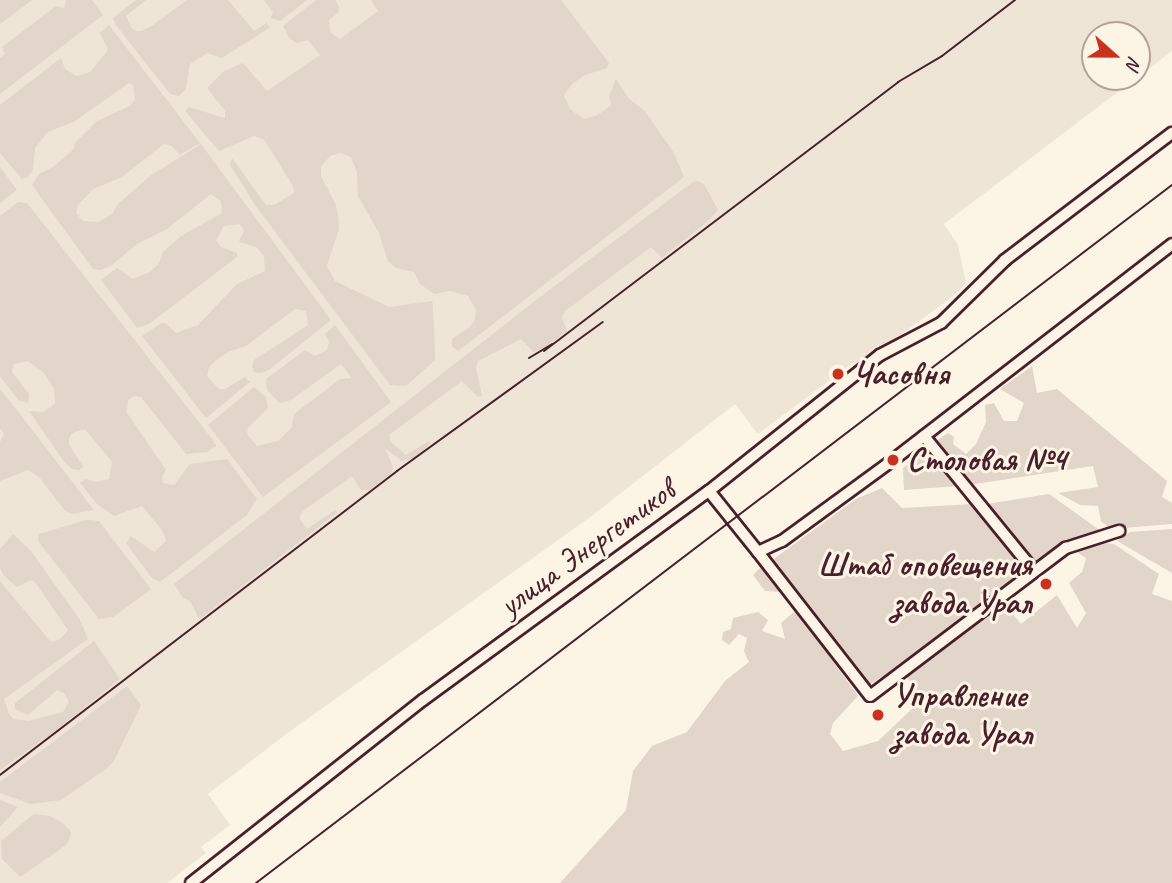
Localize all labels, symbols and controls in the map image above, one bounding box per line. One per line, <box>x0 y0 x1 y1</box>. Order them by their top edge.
north arrow <box>1081 21 1151 91</box>
text: N <box>1120 53 1147 73</box>
place label: Часовня <box>852 354 949 394</box>
marker: Часовня <box>830 366 846 382</box>
place label: Столовая №4 <box>907 440 1066 480</box>
marker: Столовая №4 <box>885 452 901 468</box>
street label: улица Энергетиков <box>492 472 682 624</box>
place label: Штаб оповещения завода Урал <box>816 545 1032 623</box>
marker: Штаб оповещения завода Урал <box>1038 576 1054 592</box>
place label: Управление завода Урал <box>892 676 1032 754</box>
marker: Управление завода Урал <box>870 707 886 723</box>

